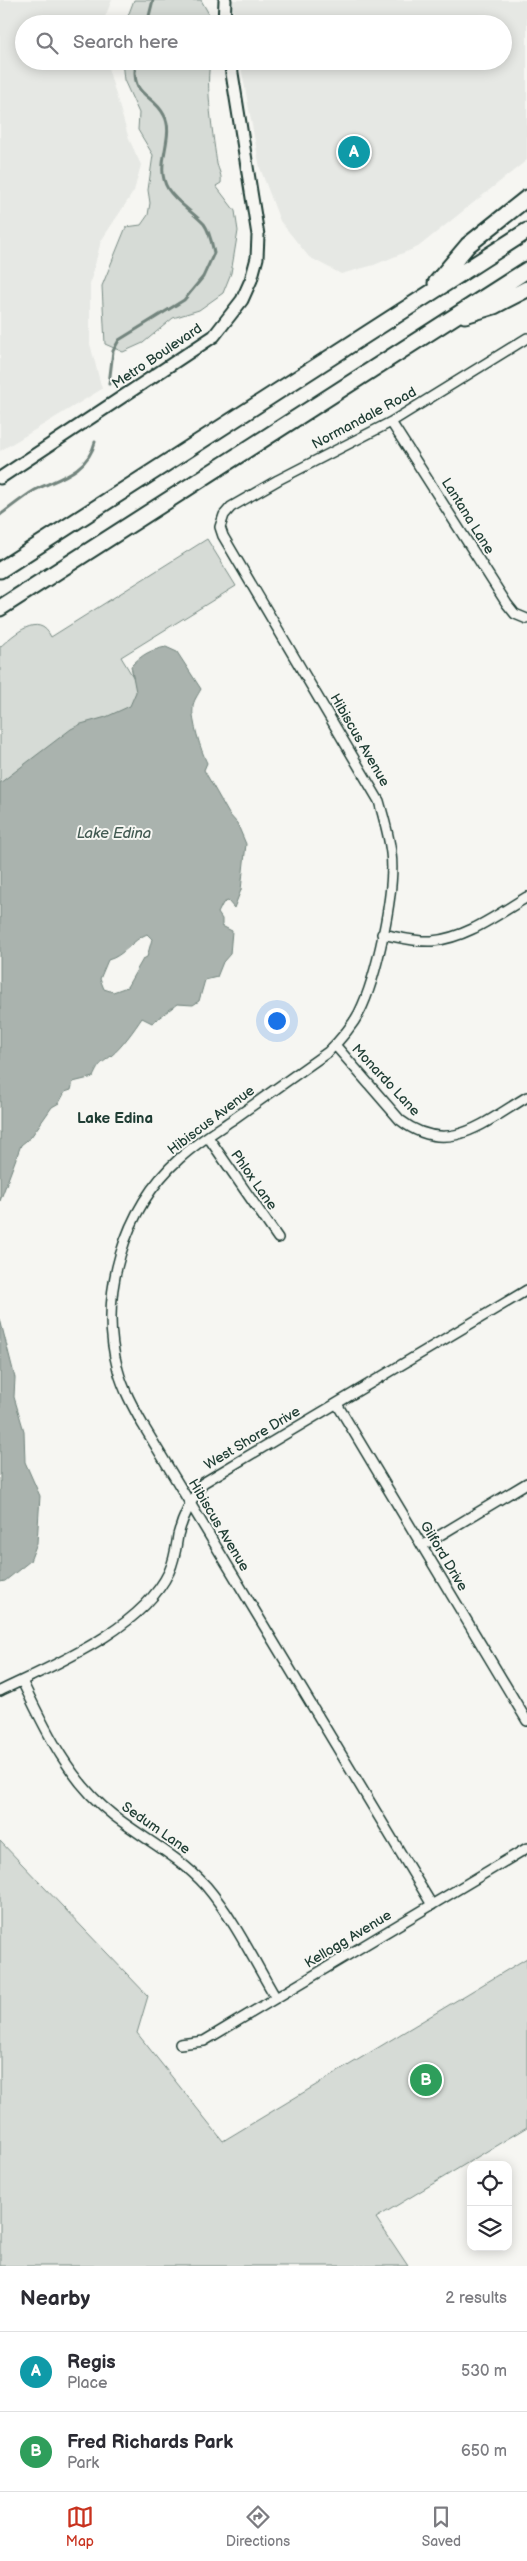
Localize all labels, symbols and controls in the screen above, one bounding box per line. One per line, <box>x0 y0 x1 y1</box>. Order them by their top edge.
search box <box>15 15 512 70</box>
icon: search <box>33 29 61 57</box>
text: Search here <box>73 31 178 54</box>
pin: A <box>338 133 370 171</box>
street label: Metro Boulevard <box>109 320 205 392</box>
street label: Normandale Road <box>309 383 419 453</box>
street label: Lantana Lane <box>438 475 498 557</box>
street label: Hibiscus Avenue <box>327 690 393 790</box>
water label: Lake Edina <box>77 824 151 843</box>
your location <box>264 1008 290 1034</box>
street label: Monardo Lane <box>348 1041 424 1119</box>
street label: Hibiscus Avenue <box>164 1082 258 1158</box>
district label: Lake Edina <box>77 1109 153 1128</box>
street label: Phlox Lane <box>227 1147 281 1213</box>
street label: West Shore Drive <box>201 1403 303 1473</box>
street label: Hibiscus Avenue <box>185 1476 253 1574</box>
street label: Gilford Drive <box>417 1518 471 1594</box>
street label: Sedum Lane <box>118 1798 194 1858</box>
street label: Kellogg Avenue <box>302 1906 394 1972</box>
pin: B <box>410 2061 442 2099</box>
map controls <box>467 2161 512 2251</box>
button: locate <box>467 2161 512 2206</box>
button: layers <box>467 2206 512 2251</box>
text: Nearby <box>20 2286 90 2311</box>
text: 2 results <box>445 2289 507 2308</box>
text: Regis <box>67 2351 116 2374</box>
text: A <box>31 2362 41 2381</box>
text: 530 m <box>461 2362 507 2381</box>
text: Place <box>67 2374 108 2393</box>
text: Fred Richards Park <box>67 2431 233 2454</box>
text: B <box>30 2442 42 2461</box>
text: 650 m <box>461 2442 507 2461</box>
text: Park <box>67 2454 99 2473</box>
tab: Map <box>66 2503 94 2550</box>
tab: Directions <box>226 2503 290 2550</box>
tab: Saved <box>422 2503 461 2550</box>

